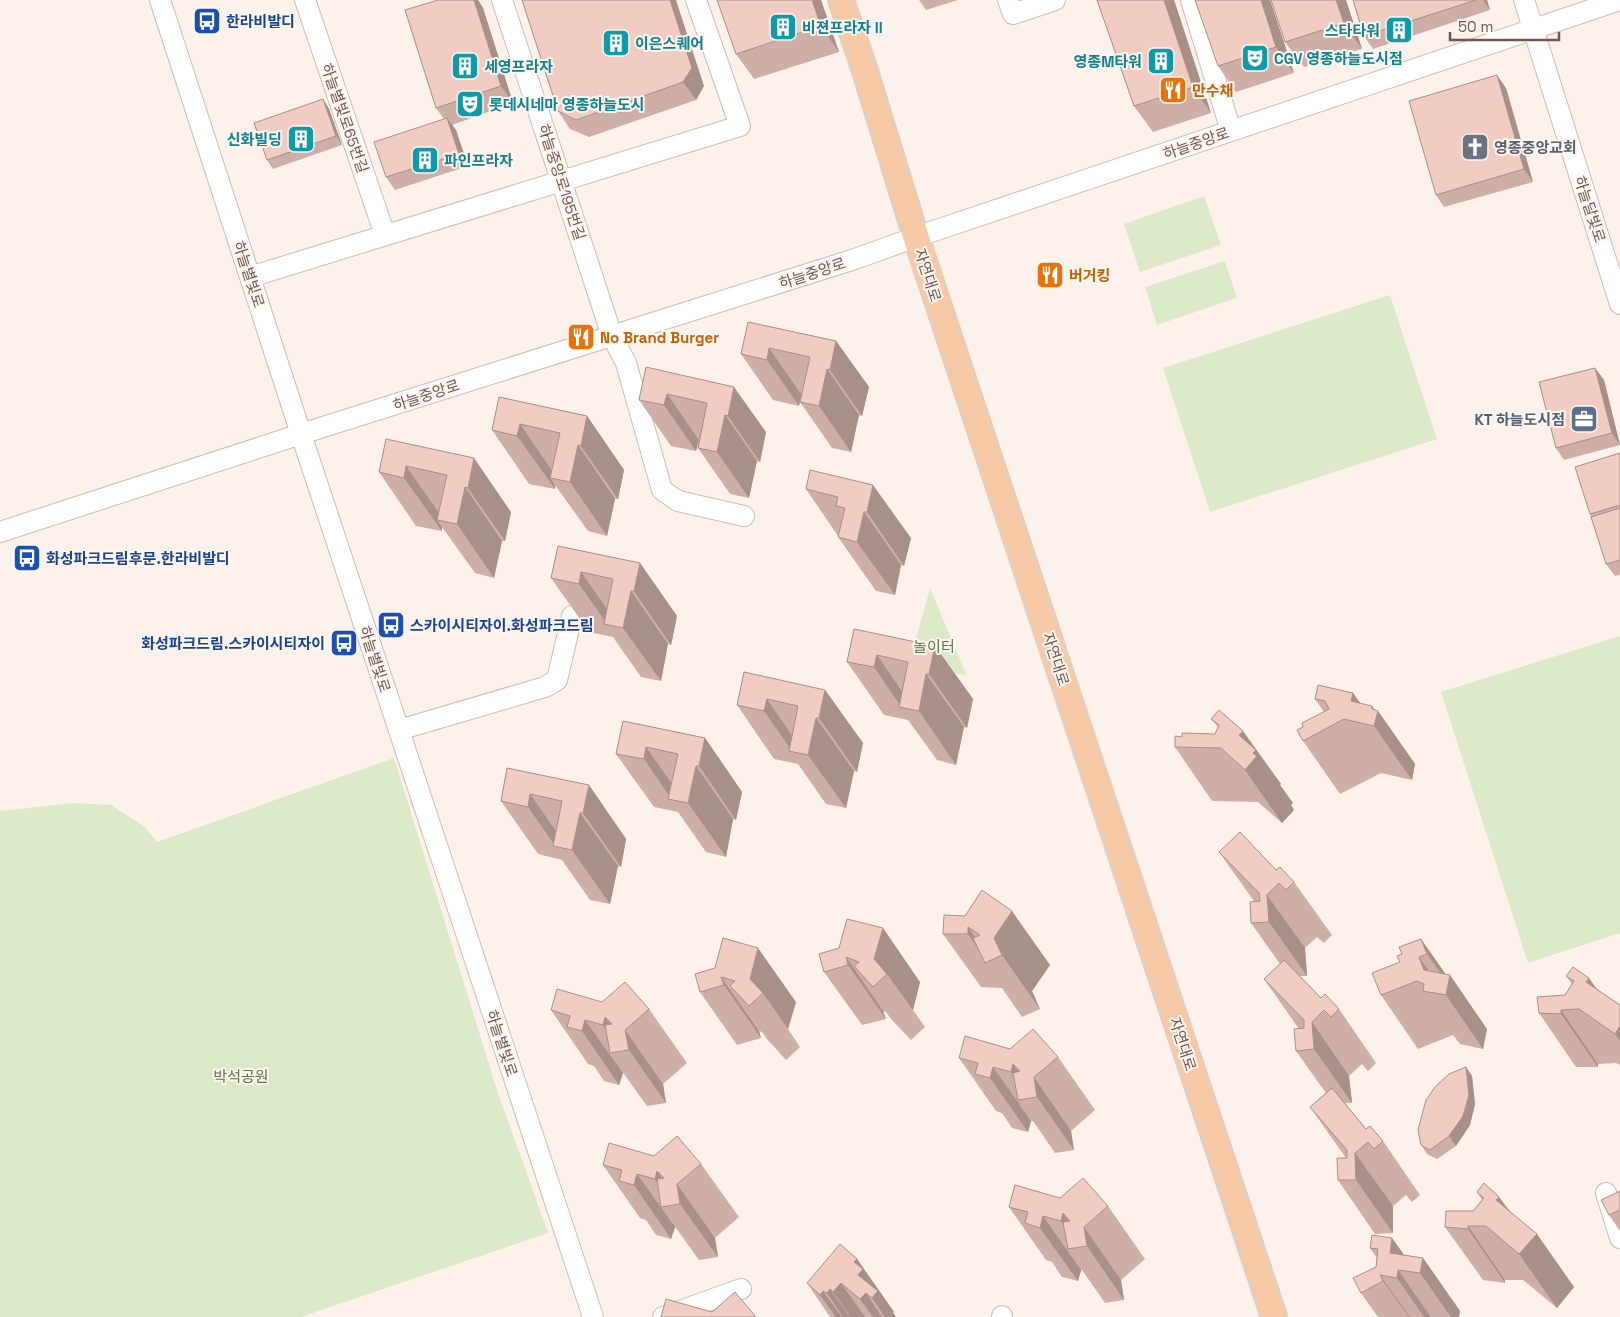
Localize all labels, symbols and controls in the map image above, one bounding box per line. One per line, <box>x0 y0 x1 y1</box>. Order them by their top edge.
bus stop icon: 한라비발디 <box>192 6 222 36</box>
scale bar <box>1450 10 1559 42</box>
place label: 한라비발디 <box>226 12 295 31</box>
building icon: 비젼프라자 II <box>768 12 798 42</box>
building icon: 스타타워 <box>1384 15 1414 45</box>
text: 50 m <box>1458 17 1493 36</box>
place label: 비젼프라자 II <box>802 18 883 37</box>
place label: 스타타워 <box>1325 21 1380 40</box>
building icon: 이은스퀘어 <box>601 28 631 58</box>
place label: 이은스퀘어 <box>635 34 704 53</box>
theatre icon: CGV 영종하늘도시점 <box>1240 43 1270 73</box>
building icon: 영종M타워 <box>1146 46 1176 76</box>
place label: CGV 영종하늘도시점 <box>1274 49 1403 68</box>
building icon: 세영프라자 <box>450 51 480 81</box>
place label: 영종M타워 <box>1074 52 1142 71</box>
place label: 세영프라자 <box>484 57 553 76</box>
street label: 하늘별빛로65번길 <box>317 61 373 175</box>
restaurant icon: 만수채 <box>1158 75 1188 105</box>
place label: 만수채 <box>1192 81 1233 100</box>
theatre icon: 롯데시네마 영종하늘도시 <box>455 89 485 119</box>
place label: 롯데시네마 영종하늘도시 <box>489 95 645 114</box>
street label: 하늘중앙로195번길 <box>534 122 590 242</box>
street label: 하늘중앙로 <box>1160 123 1232 163</box>
building icon: 신화빌딩 <box>286 124 316 154</box>
place label: 신화빌딩 <box>227 130 282 149</box>
church icon: 영종중앙교회 <box>1460 132 1490 162</box>
place label: 영종중앙교회 <box>1494 138 1577 157</box>
building icon: 파인프라자 <box>410 145 440 175</box>
place label: 파인프라자 <box>444 151 513 170</box>
street label: 하늘달빛로 <box>1570 173 1610 245</box>
street label: 하늘별빛로 <box>229 238 269 310</box>
street label: 자연대로 <box>910 246 946 304</box>
street label: 하늘중앙로 <box>776 253 848 293</box>
restaurant icon: 버거킹 <box>1035 260 1065 290</box>
place label: 버거킹 <box>1069 266 1110 285</box>
restaurant icon: No Brand Burger <box>566 322 596 352</box>
place label: No Brand Burger <box>600 328 719 347</box>
street label: 하늘중앙로 <box>390 375 462 415</box>
office icon: KT 하늘도시점 <box>1569 404 1599 434</box>
place label: KT 하늘도시점 <box>1474 410 1565 429</box>
bus stop icon: 화성파크드림후문.한라비발디 <box>12 543 42 573</box>
place label: 화성파크드림후문.한라비발디 <box>46 549 230 568</box>
bus stop icon: 스카이시티자이.화성파크드림 <box>376 610 406 640</box>
place label: 스카이시티자이.화성파크드림 <box>410 616 594 635</box>
street label: 하늘별빛로 <box>355 623 395 695</box>
bus stop icon: 화성파크드림.스카이시티자이 <box>329 628 359 658</box>
street label: 자연대로 <box>1038 630 1074 688</box>
place label: 화성파크드림.스카이시티자이 <box>141 634 325 653</box>
park label: 놀이터 <box>913 637 955 656</box>
street label: 하늘별빛로 <box>482 1007 522 1079</box>
street label: 자연대로 <box>1165 1015 1201 1073</box>
park label: 박석공원 <box>213 1067 269 1086</box>

